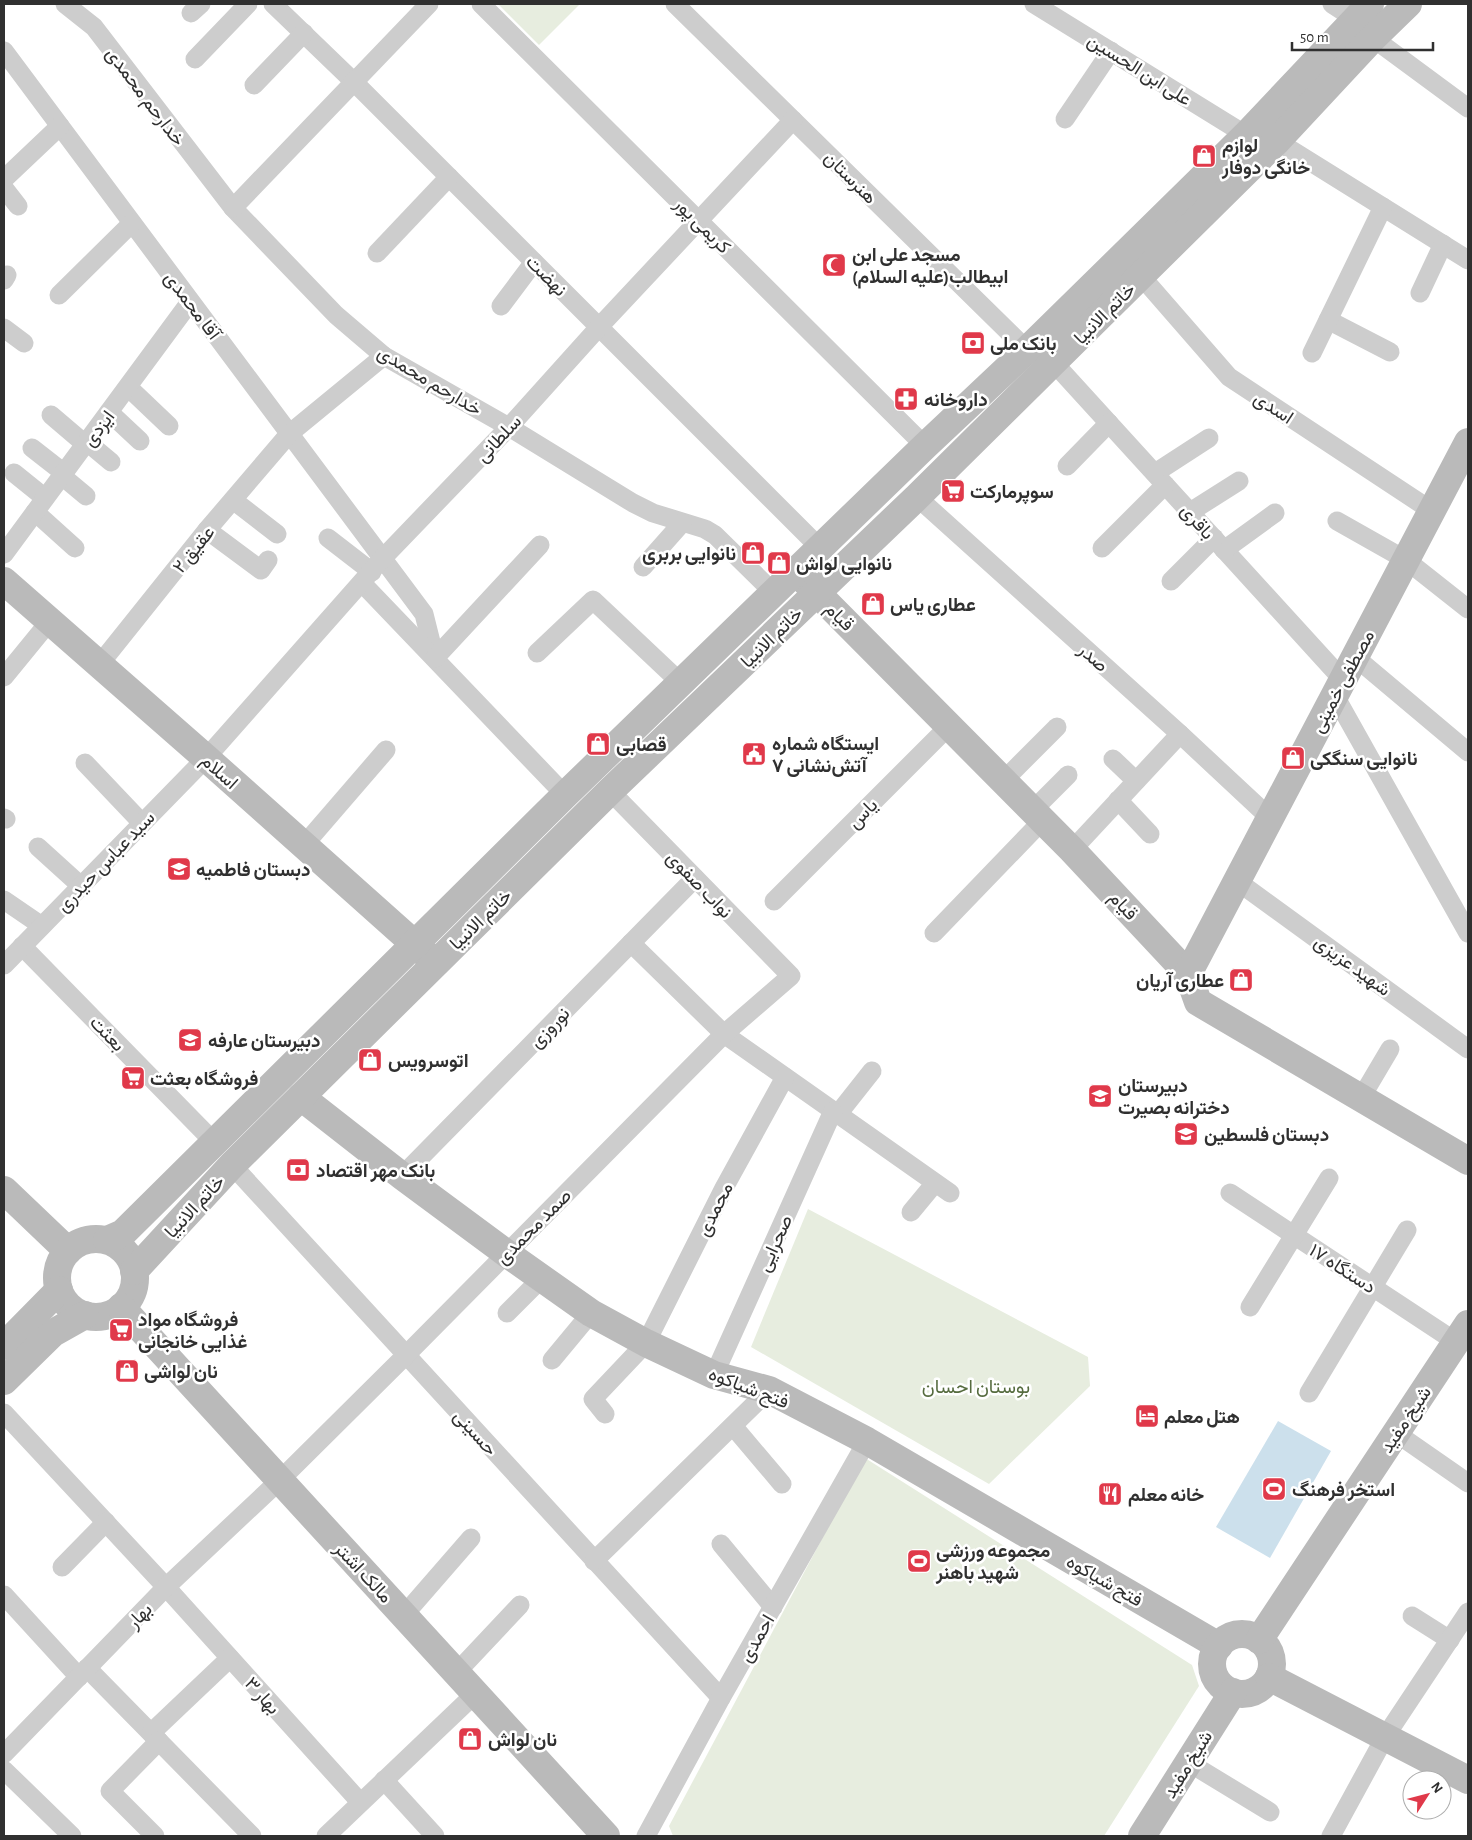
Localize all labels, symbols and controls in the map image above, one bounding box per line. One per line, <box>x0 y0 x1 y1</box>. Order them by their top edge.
scale bar <box>1292 20 1433 52</box>
text: 50 m <box>1300 30 1329 45</box>
street label: علی ابن الحسین <box>1083 31 1194 111</box>
street label: خدارحم محمدی <box>100 44 188 151</box>
place label: لوازم خانگی دوفار <box>1221 137 1310 180</box>
shop icon: لوازم خانگی دوفار <box>1191 143 1217 169</box>
street label: هنرستان <box>819 148 880 209</box>
street label: کریمی پور <box>668 194 733 260</box>
place label: مسجد علی ابن ابیطالب(علیه السلام) <box>852 246 1009 289</box>
street label: نهضت <box>521 252 570 301</box>
mosque icon: مسجد علی ابن ابیطالب(علیه السلام) <box>821 252 847 278</box>
street label: آقا محمدی <box>160 268 225 345</box>
street label: خاتم الانبیا <box>1071 280 1141 350</box>
bank icon: بانک ملی <box>960 330 986 356</box>
place label: بانک ملی <box>990 335 1056 355</box>
street label: خدارحم محمدی <box>373 343 485 421</box>
pharmacy icon: داروخانه <box>893 386 919 412</box>
street label: اسدی <box>1249 389 1296 429</box>
place label: داروخانه <box>924 391 988 412</box>
street label: ایزدی <box>80 407 119 451</box>
street label: سلطانی <box>473 412 526 467</box>
supermarket icon: سوپرمارکت <box>940 478 966 504</box>
place label: سوپرمارکت <box>970 483 1054 505</box>
street label: باقری <box>1176 501 1217 544</box>
street label: عقیق ۲ <box>170 523 219 578</box>
shop icon: نانوایی بربری <box>740 540 766 566</box>
place label: نانوایی بربری <box>642 545 736 566</box>
shop icon: نانوایی لواش <box>766 550 792 576</box>
place label: نانوایی لواش <box>796 555 892 576</box>
shop icon: عطاری یاس <box>860 591 886 617</box>
place label: عطاری یاس <box>890 596 976 617</box>
street label: قیام <box>820 599 857 636</box>
street label: خاتم الانبیا <box>737 604 808 673</box>
street label: مصطفی خمینی <box>1308 627 1379 737</box>
street label: صدر <box>1073 640 1111 677</box>
shop icon: قصابی <box>585 731 611 757</box>
place label: ایستگاه شماره ۷ آتش‌نشانی <box>772 734 879 777</box>
place label: قصابی <box>616 736 667 756</box>
public building icon: ایستگاه شماره ۷ آتش‌نشانی <box>741 741 767 767</box>
shop icon: نانوایی سنگکی <box>1280 745 1306 771</box>
place label: نانوایی سنگکی <box>1310 749 1418 771</box>
street label: اسلام <box>196 751 241 795</box>
street label: یاس <box>845 796 882 833</box>
street label: سید عباس حیدری <box>53 808 159 917</box>
street label: نواب صفوی <box>662 848 735 923</box>
school or university icon: دبستان فاطمیه <box>166 856 192 882</box>
place label: دبستان فاطمیه <box>196 861 310 881</box>
street label: خاتم الانبیا <box>446 886 517 955</box>
street label: قیام <box>1104 888 1141 926</box>
street label: شهید عزیزی <box>1310 932 1394 1001</box>
shop icon: عطاری آریان <box>1228 967 1254 993</box>
place label: عطاری آریان <box>1136 971 1224 993</box>
street label: نوروزی <box>526 1004 574 1053</box>
street label: بعثت <box>85 1013 128 1056</box>
school or university icon: دبیرستان عارفه <box>177 1027 203 1053</box>
place label: دبیرستان عارفه <box>208 1032 321 1053</box>
shop icon: اتوسرویس <box>357 1047 383 1073</box>
place label: اتوسرویس <box>388 1052 469 1073</box>
supermarket icon: فروشگاه بعثت <box>120 1065 146 1091</box>
place label: فروشگاه بعثت <box>150 1069 259 1091</box>
place label: دبیرستان دخترانه بصیرت <box>1118 1077 1230 1120</box>
school or university icon: دبیرستان دخترانه بصیرت <box>1087 1083 1113 1109</box>
school or university icon: دبستان فلسطین <box>1173 1121 1199 1147</box>
place label: دبستان فلسطین <box>1204 1126 1329 1146</box>
bank icon: بانک مهر اقتصاد <box>285 1157 311 1183</box>
place label: بانک مهر اقتصاد <box>316 1162 435 1183</box>
street label: خاتم الانبیا <box>162 1172 230 1243</box>
street label: محمدی <box>694 1180 738 1240</box>
street label: صمد محمدی <box>493 1186 576 1269</box>
street label: صحرایی <box>754 1212 797 1275</box>
street label: ۱۷ دستگاه <box>1306 1240 1379 1298</box>
place label: فروشگاه مواد غذایی خانجانی <box>138 1310 247 1353</box>
supermarket icon: فروشگاه مواد غذایی خانجانی <box>108 1317 134 1343</box>
shop icon: نان لواشی <box>114 1358 140 1384</box>
place label: نان لواشی <box>144 1363 218 1384</box>
street label: فتح شیاکوه <box>705 1364 791 1415</box>
park label: بوستان احسان <box>922 1378 1030 1398</box>
street label: شیخ مفید <box>1377 1383 1438 1458</box>
hotel icon: هتل معلم <box>1134 1403 1160 1429</box>
street label: حسینی <box>449 1406 500 1460</box>
place label: هتل معلم <box>1164 1408 1240 1429</box>
sports icon: استخر فرهنگ <box>1261 1476 1287 1502</box>
place label: استخر فرهنگ <box>1292 1480 1395 1502</box>
restaurant icon: خانه معلم <box>1097 1481 1123 1507</box>
place label: خانه معلم <box>1128 1486 1204 1507</box>
street label: مالک اشتر <box>329 1538 395 1608</box>
place label: مجموعه ورزشی شهید باهنر <box>935 1542 1050 1585</box>
sports icon: مجموعه ورزشی شهید باهنر <box>906 1548 932 1574</box>
street label: فتح شیاکوه <box>1061 1552 1146 1613</box>
street label: بهار <box>123 1600 157 1634</box>
street label: احمدی <box>736 1612 779 1666</box>
street label: بهار ۳ <box>240 1674 283 1719</box>
shop icon: نان لواش <box>457 1726 483 1752</box>
street label: شیخ مفید <box>1160 1728 1219 1804</box>
place label: نان لواش <box>488 1731 557 1752</box>
north arrow <box>1402 1770 1452 1820</box>
text: N <box>1428 1780 1445 1796</box>

